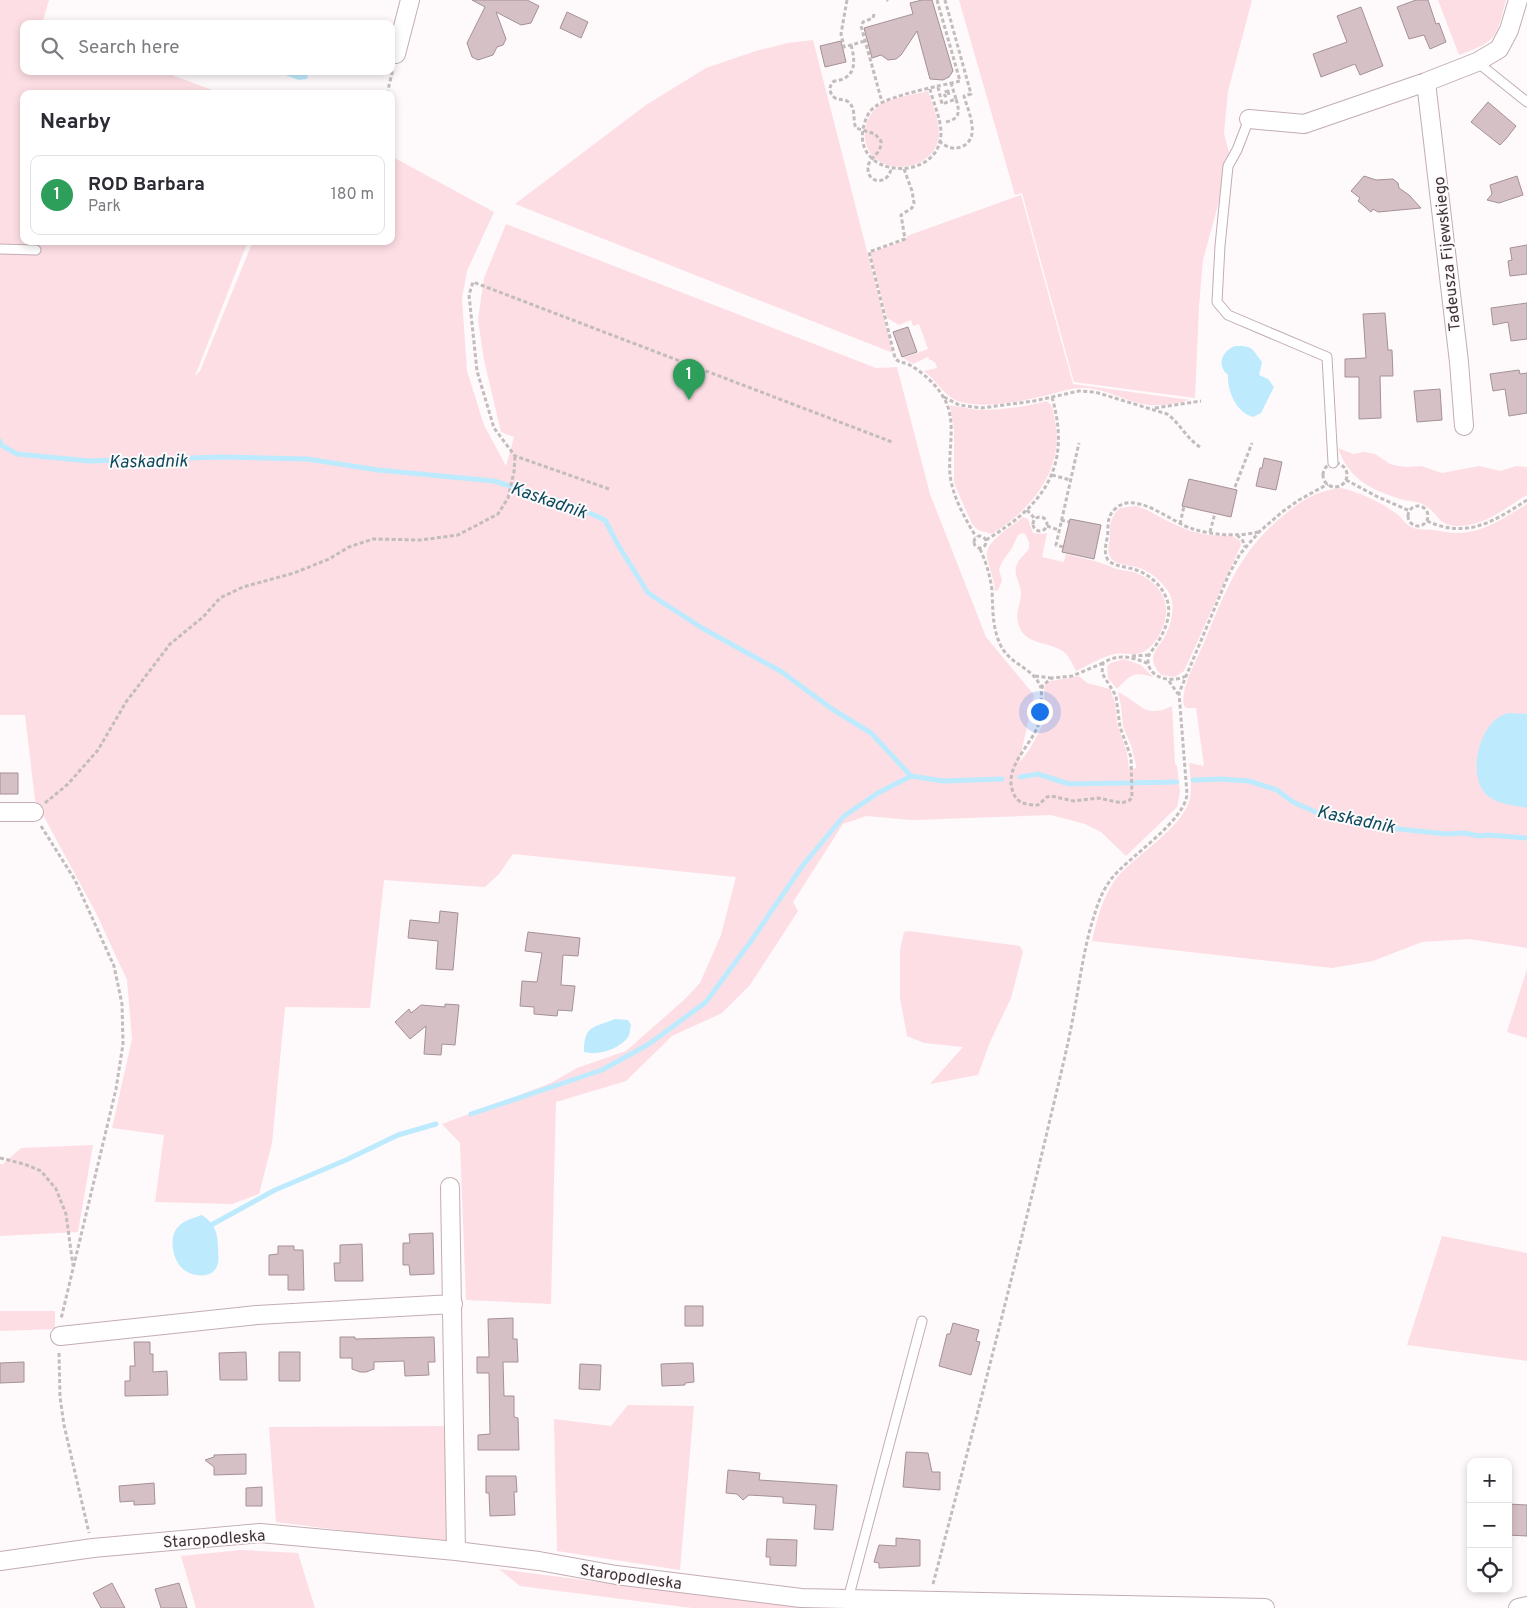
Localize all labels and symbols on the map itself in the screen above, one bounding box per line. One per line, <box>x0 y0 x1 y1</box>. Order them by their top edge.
street label: Tadeusza Fijewskiego <box>1430 175 1466 332</box>
pin: 1 <box>673 359 705 400</box>
water label: Kaskadnik <box>108 450 189 475</box>
water label: Kaskadnik <box>507 478 591 526</box>
your location <box>1027 699 1053 725</box>
water label: Kaskadnik <box>1314 801 1398 840</box>
street label: Staropodleska <box>162 1526 266 1554</box>
street label: Staropodleska <box>578 1561 683 1595</box>

